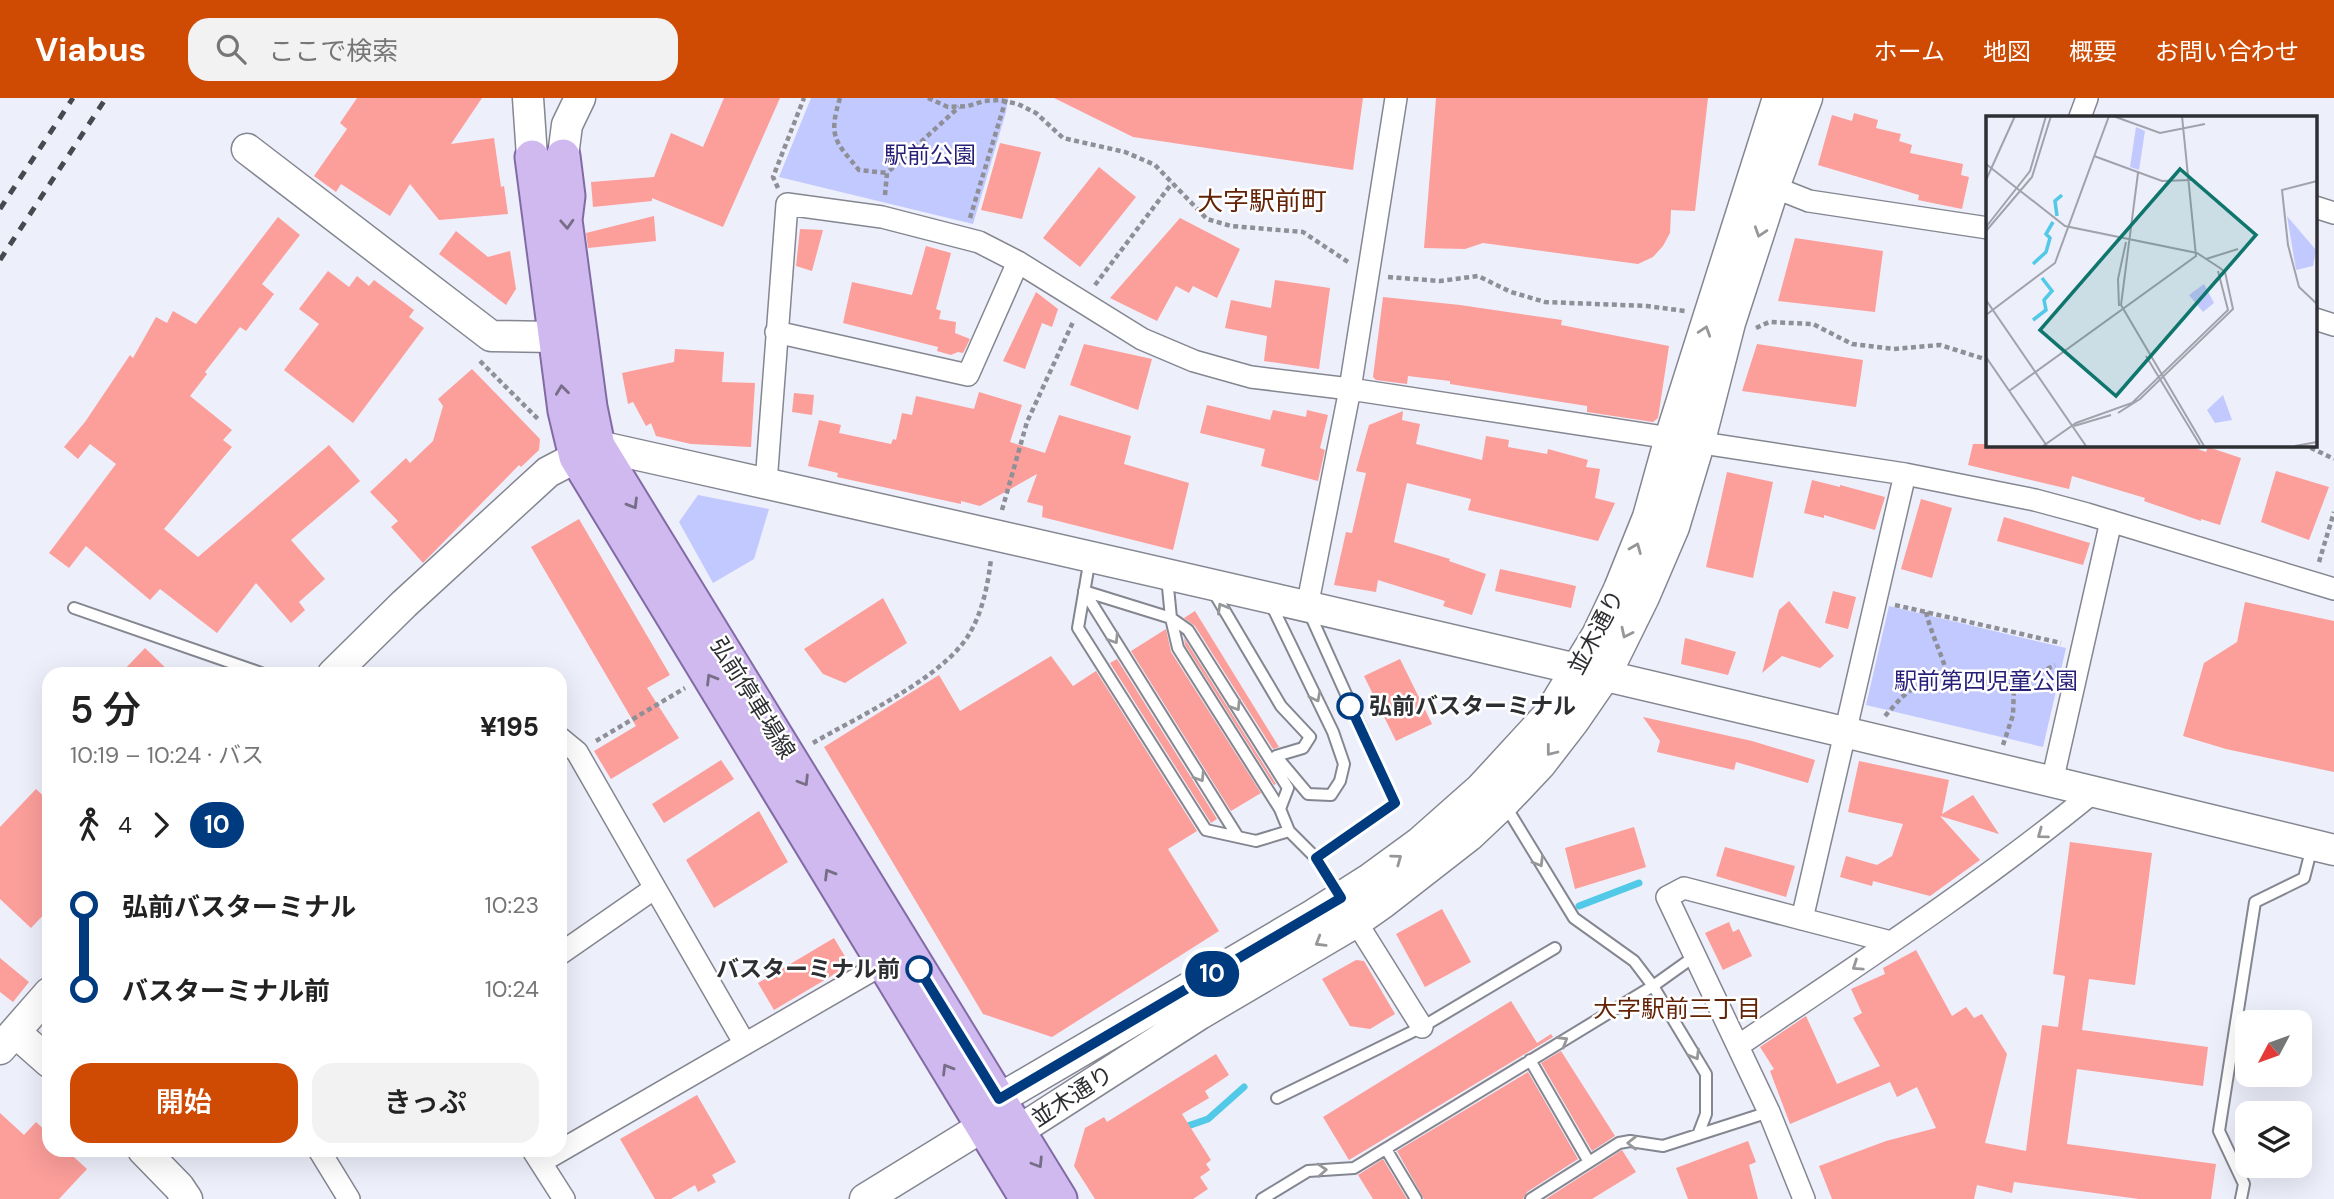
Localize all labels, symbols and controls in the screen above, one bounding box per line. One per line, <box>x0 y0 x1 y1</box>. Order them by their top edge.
search box <box>188 18 678 81</box>
text: Viabus <box>35 28 146 71</box>
icon: search <box>212 30 250 68</box>
text: ここで検索 <box>268 34 398 68</box>
text: ホーム <box>1874 36 1945 67</box>
text: 地図 <box>1983 36 2031 67</box>
text: 概要 <box>2069 36 2117 67</box>
text: お問い合わせ <box>2155 36 2299 67</box>
inset map <box>1986 116 2316 446</box>
park label: 駅前公園 <box>884 140 976 170</box>
district label: 大字駅前町 <box>1197 184 1327 218</box>
one-way arrow <box>559 219 574 230</box>
one-way arrow <box>1753 225 1768 237</box>
one-way arrow <box>1697 325 1711 338</box>
one-way arrow <box>555 385 570 396</box>
one-way arrow <box>625 496 638 509</box>
one-way arrow <box>1628 542 1642 555</box>
street label: 並木通り <box>1561 584 1631 680</box>
one-way arrow <box>1217 603 1230 615</box>
one-way arrow <box>1621 626 1635 638</box>
one-way arrow <box>1105 631 1118 644</box>
street label: 弘前停車場線 <box>704 632 802 764</box>
park label: 駅前第四児童公園 <box>1894 666 2078 696</box>
one-way arrow <box>706 674 719 687</box>
text: 5 分 <box>70 685 141 735</box>
one-way arrow <box>1307 690 1321 702</box>
place label: 弘前バスターミナル <box>1369 691 1576 721</box>
marker: 弘前バスターミナル <box>1337 693 1363 719</box>
one-way arrow <box>1227 699 1240 712</box>
text: ¥195 <box>480 710 539 744</box>
text: 10:19 – 10:24 · バス <box>70 740 264 770</box>
one-way arrow <box>1546 743 1559 756</box>
one-way arrow <box>1192 769 1205 782</box>
one-way arrow <box>795 773 808 786</box>
icon: walk <box>70 806 108 844</box>
icon: forward <box>142 806 180 844</box>
text: 10 <box>204 809 230 840</box>
text: 4 <box>118 810 132 840</box>
one-way arrow <box>2037 826 2050 838</box>
one-way arrow <box>1531 854 1544 867</box>
one-way arrow <box>1389 855 1402 867</box>
one-way arrow <box>824 869 837 882</box>
text: 弘前バスターミナル <box>122 890 356 924</box>
text: 10:23 <box>485 890 539 920</box>
one-way arrow <box>1315 934 1328 947</box>
line badge: 10 <box>1180 951 1244 997</box>
place label: バスターミナル前 <box>716 954 900 984</box>
marker: バスターミナル前 <box>906 956 932 982</box>
text: 10 <box>1199 958 1225 989</box>
one-way arrow <box>1852 958 1865 970</box>
text: バスターミナル前 <box>122 974 330 1008</box>
text: 10:24 <box>485 974 539 1004</box>
district label: 大字駅前三丁目 <box>1593 993 1761 1024</box>
north arrow <box>2235 1010 2312 1087</box>
map controls <box>2235 1010 2312 1178</box>
one-way arrow <box>1555 1036 1568 1049</box>
one-way arrow <box>1686 1047 1699 1060</box>
street label: 並木通り <box>1025 1058 1119 1134</box>
button: 開始 <box>70 1063 298 1143</box>
button: きっぷ <box>312 1063 539 1143</box>
one-way arrow <box>942 1063 955 1076</box>
button: layers <box>2235 1101 2312 1178</box>
one-way arrow <box>1626 1135 1637 1151</box>
one-way arrow <box>1030 1155 1043 1168</box>
one-way arrow <box>1317 1163 1328 1178</box>

